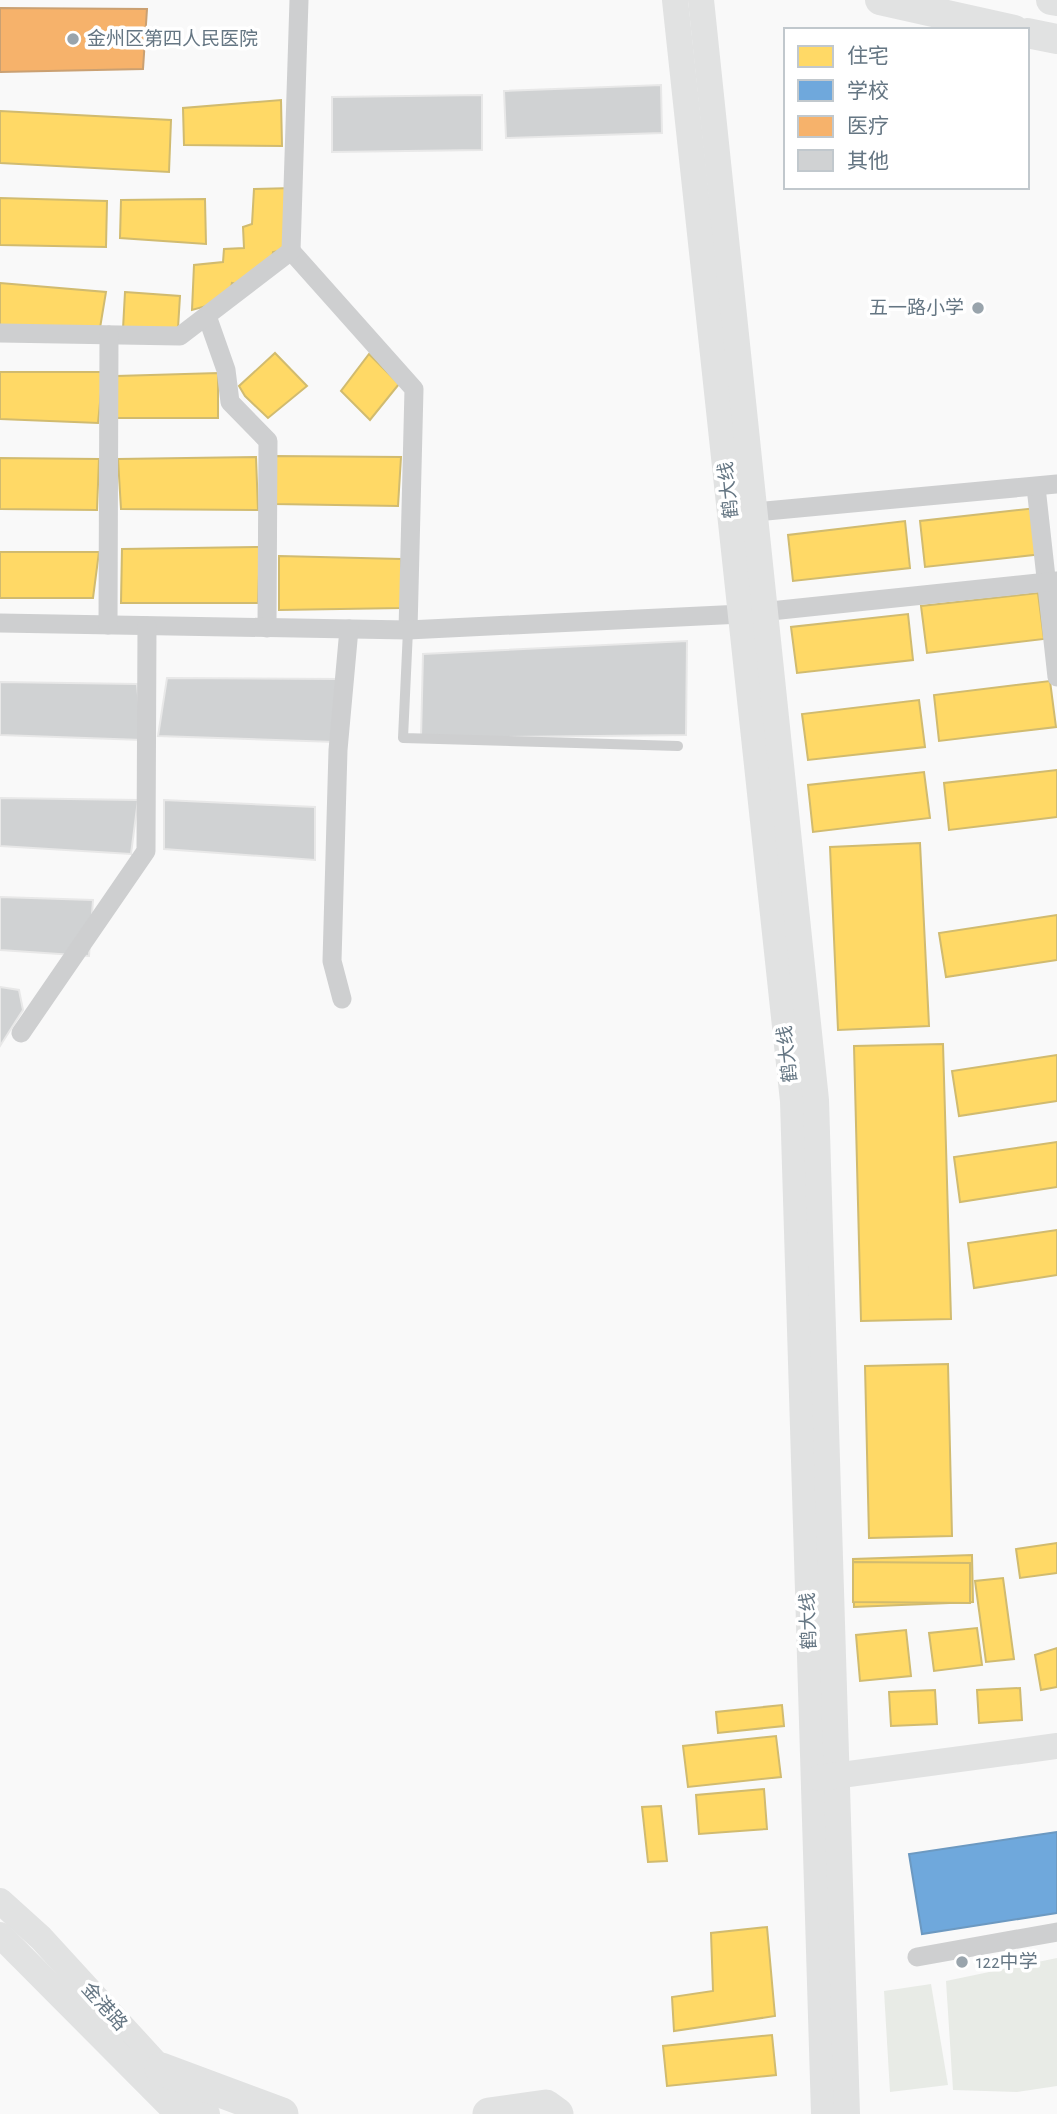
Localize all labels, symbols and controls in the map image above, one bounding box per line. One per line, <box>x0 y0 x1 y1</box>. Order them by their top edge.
place label: 金州区第四人民医院 <box>87 28 258 49</box>
legend <box>784 28 1029 189</box>
marker: 金州区第四人民医院 <box>65 31 81 47</box>
text: 住宅 <box>847 45 889 67</box>
text: 学校 <box>847 80 889 102</box>
text: 医疗 <box>847 115 889 137</box>
text: 其他 <box>847 150 889 172</box>
place label: 五一路小学 <box>869 297 964 318</box>
marker: 五一路小学 <box>970 300 986 316</box>
street label: 鹤大线 <box>715 461 741 520</box>
street label: 鹤大线 <box>774 1025 800 1084</box>
street label: 鹤大线 <box>797 1592 819 1650</box>
place label: 122中学 <box>976 1951 1038 1972</box>
marker: 122中学 <box>954 1954 970 1970</box>
street label: 金港路 <box>78 1978 132 2035</box>

